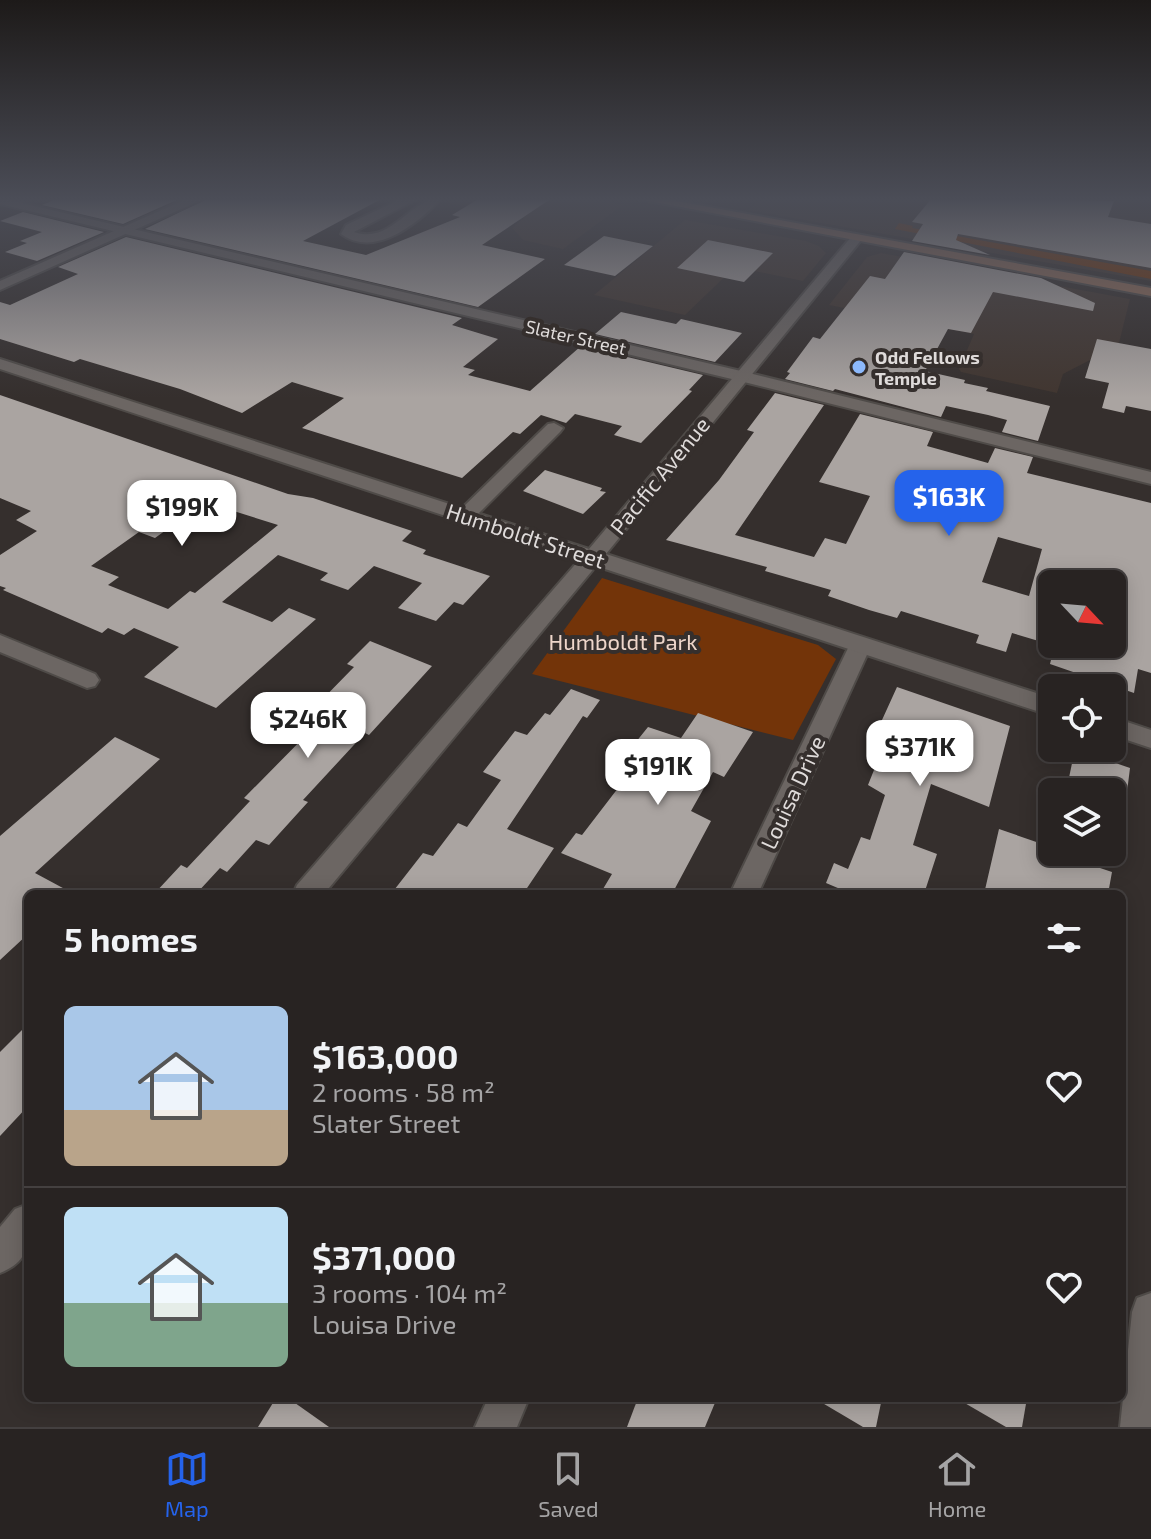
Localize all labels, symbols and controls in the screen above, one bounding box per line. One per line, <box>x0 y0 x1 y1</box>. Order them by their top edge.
street label: Slater Street <box>523 315 629 359</box>
place label: Odd Fellows Temple <box>875 346 980 389</box>
marker: Odd Fellows Temple <box>850 358 868 376</box>
street label: Pacific Avenue <box>604 411 714 539</box>
pin: $163K <box>893 470 1005 538</box>
pin: $199K <box>126 480 238 548</box>
text: $163K <box>913 480 985 511</box>
text: $199K <box>145 490 219 521</box>
street label: Humboldt Street <box>443 497 609 573</box>
north arrow <box>1038 570 1126 658</box>
map controls <box>1038 570 1126 866</box>
park label: Humboldt Park <box>549 628 697 654</box>
button: locate <box>1038 674 1126 762</box>
pin: $246K <box>252 692 364 760</box>
text: $246K <box>269 702 347 733</box>
pin: $371K <box>864 720 976 788</box>
text: $371K <box>884 730 956 761</box>
street label: Louisa Drive <box>754 731 830 853</box>
pin: $191K <box>602 739 714 807</box>
text: $191K <box>623 749 693 780</box>
button: layers <box>1038 778 1126 866</box>
icon: filters <box>1042 916 1086 960</box>
text: 5 homes <box>64 918 198 959</box>
text: $163,000 <box>312 1035 458 1076</box>
icon: home <box>128 1038 224 1134</box>
icon: heart <box>1042 1064 1086 1108</box>
text: 2 rooms · 58 m² <box>312 1076 495 1107</box>
text: Slater Street <box>312 1107 460 1138</box>
text: $371,000 <box>312 1236 456 1277</box>
icon: home <box>128 1239 224 1335</box>
icon: heart <box>1042 1265 1086 1309</box>
text: 3 rooms · 104 m² <box>312 1277 507 1308</box>
text: Louisa Drive <box>312 1308 456 1339</box>
tab: Map <box>165 1447 209 1521</box>
tab: Saved <box>538 1447 599 1521</box>
tab: Home <box>928 1447 986 1521</box>

